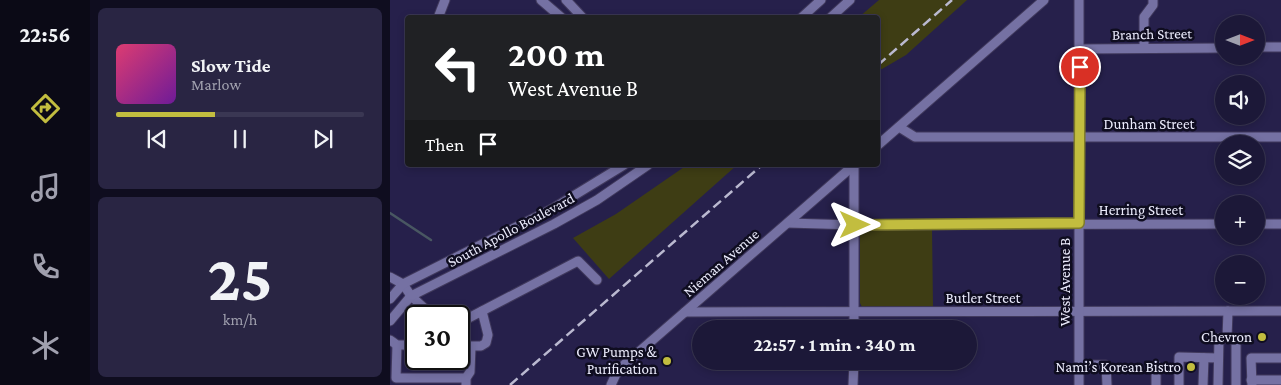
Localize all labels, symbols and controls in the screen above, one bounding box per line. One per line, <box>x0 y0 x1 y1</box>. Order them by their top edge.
north arrow <box>1215 15 1265 65</box>
map controls <box>1215 15 1265 305</box>
text: 22:56 <box>19 22 71 47</box>
street label: Branch Street <box>1112 25 1193 43</box>
icon: left <box>425 35 490 100</box>
text: 200 m <box>508 35 605 74</box>
pin <box>1059 46 1101 88</box>
icon: arrive <box>1066 53 1094 81</box>
text: Slow Tide <box>191 55 271 76</box>
button: sound <box>1215 75 1265 125</box>
text: Marlow <box>191 76 241 93</box>
text: West Avenue B <box>508 76 638 101</box>
icon: directions <box>28 91 63 126</box>
street label: Dunham Street <box>1103 116 1196 132</box>
icon: previous <box>143 125 171 153</box>
icon: pause <box>226 125 254 153</box>
icon: next <box>309 125 337 153</box>
icon: arrive <box>474 130 502 158</box>
text: Then <box>425 134 464 155</box>
button: layers <box>1215 135 1265 185</box>
icon: music <box>28 170 63 205</box>
street label: South Apollo Boulevard <box>445 190 578 271</box>
button: + <box>1215 195 1265 245</box>
position arrow <box>828 198 880 250</box>
street label: Herring Street <box>1099 202 1184 219</box>
street label: Nieman Avenue <box>680 226 762 300</box>
street label: West Avenue B <box>1057 238 1073 326</box>
text: 25 <box>208 242 273 314</box>
icon: phone <box>28 249 63 284</box>
button: − <box>1215 255 1265 305</box>
street label: Butler Street <box>946 290 1021 306</box>
speed limit sign: 30 <box>405 305 470 370</box>
text: km/h <box>223 311 257 328</box>
icon: climate <box>28 328 63 363</box>
place label: Chevron <box>1201 329 1252 345</box>
marker: Chevron <box>1256 331 1268 343</box>
text: 22:57 · 1 min · 340 m <box>753 334 916 355</box>
place label: GW Pumps & Purification <box>576 344 658 377</box>
marker: GW Pumps & Purification <box>661 355 673 367</box>
place label: Nami’s Korean Bistro <box>1055 359 1181 375</box>
marker: Nami’s Korean Bistro <box>1185 361 1197 373</box>

